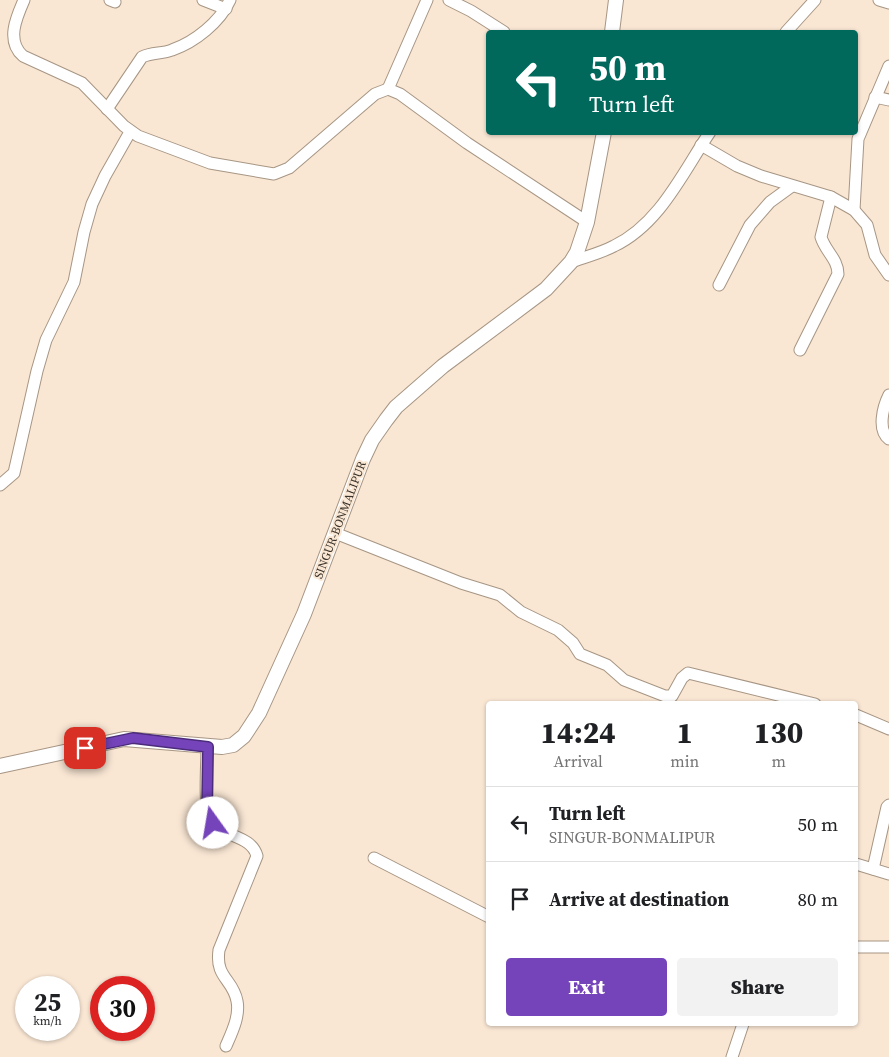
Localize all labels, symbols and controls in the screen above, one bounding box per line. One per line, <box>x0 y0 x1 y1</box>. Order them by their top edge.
text: 50 m <box>589 44 666 92</box>
icon: left <box>506 50 571 115</box>
text: Turn left <box>589 89 674 119</box>
street label: SINGUR-BONMALIPUR <box>310 459 370 581</box>
text: 14:24 <box>541 712 616 753</box>
text: 1 <box>676 712 693 753</box>
text: 130 <box>754 712 803 753</box>
pin <box>64 727 106 769</box>
icon: arrive <box>71 734 99 762</box>
text: Arrival <box>553 750 603 772</box>
text: min <box>670 750 699 772</box>
text: m <box>771 750 786 772</box>
position arrow <box>186 796 238 848</box>
text: Turn left <box>549 800 625 826</box>
icon: left <box>506 810 534 838</box>
text: 50 m <box>797 811 838 837</box>
text: SINGUR-BONMALIPUR <box>549 826 715 848</box>
icon: arrive <box>506 885 534 913</box>
text: Arrive at destination <box>549 886 729 912</box>
text: 80 m <box>797 886 838 912</box>
button: Exit <box>506 958 667 1016</box>
button: Share <box>677 958 838 1016</box>
speed limit sign: 30 <box>90 976 155 1041</box>
text: 25 <box>34 985 61 1019</box>
text: km/h <box>33 1013 62 1029</box>

